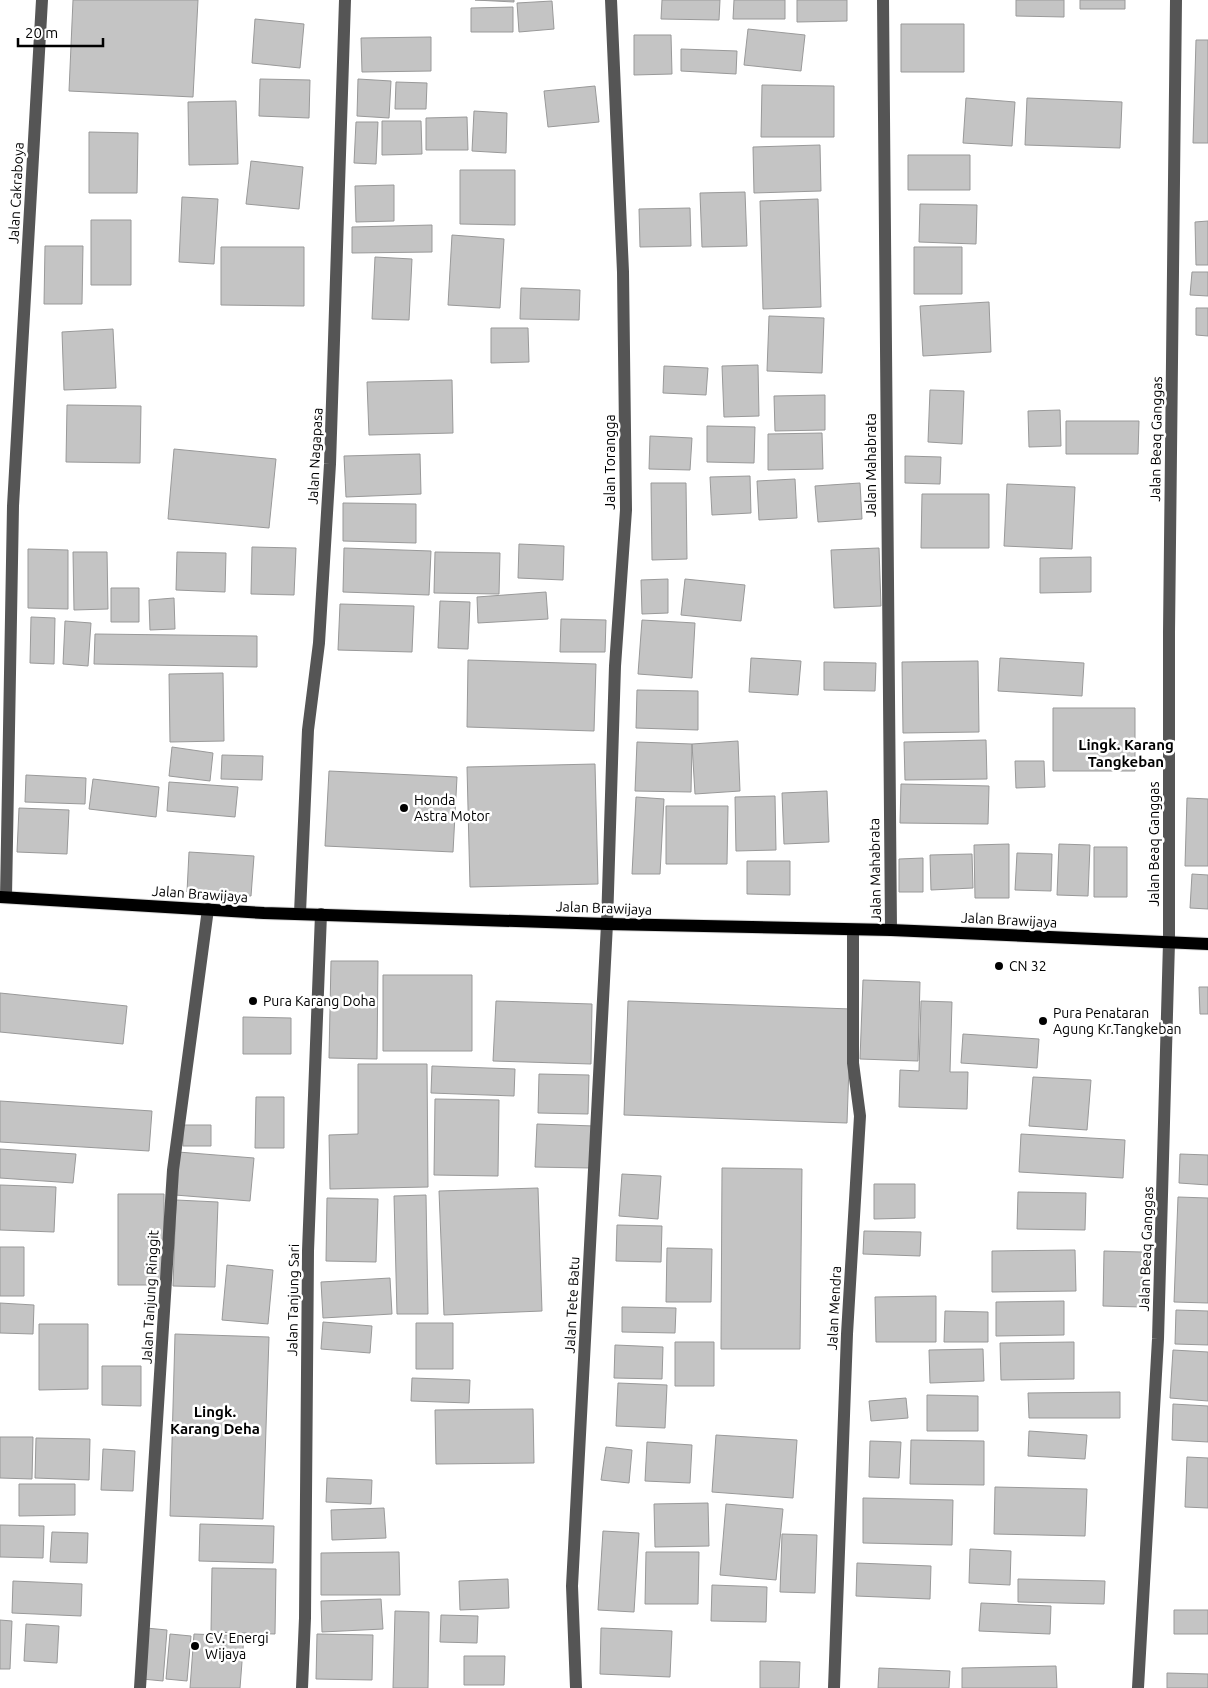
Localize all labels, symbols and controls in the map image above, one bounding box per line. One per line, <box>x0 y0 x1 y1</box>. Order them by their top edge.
scale bar <box>18 15 102 47</box>
text: 20 m <box>25 24 58 41</box>
street label: Jalan Cakraboya <box>5 142 27 244</box>
street label: Jalan Beaq Ganggas <box>1147 376 1165 502</box>
street label: Jalan Nagapasa <box>304 407 326 505</box>
street label: Jalan Mahabrata <box>863 413 879 517</box>
street label: Jalan Torangga <box>602 414 618 510</box>
district label: Lingk. Karang Tangkeban <box>1078 736 1174 770</box>
street label: Jalan Beaq Ganggas <box>1146 781 1162 907</box>
place label: Honda Astra Motor <box>414 792 491 824</box>
marker: Honda Astra Motor <box>398 802 410 814</box>
street label: Jalan Mahabrata <box>866 818 884 922</box>
street label: Jalan Brawijaya <box>151 883 249 905</box>
street label: Jalan Brawijaya <box>556 898 652 918</box>
street label: Jalan Brawijaya <box>960 909 1058 931</box>
place label: CN 32 <box>1009 958 1047 974</box>
marker: CN 32 <box>993 960 1005 972</box>
place label: Pura Karang Doha <box>263 993 376 1009</box>
marker: Pura Karang Doha <box>247 995 259 1007</box>
place label: Pura Penataran Agung Kr.Tangkeban <box>1053 1005 1182 1037</box>
marker: Pura Penataran Agung Kr.Tangkeban <box>1037 1015 1049 1027</box>
street label: Jalan Beaq Ganggas <box>1136 1186 1156 1312</box>
street label: Jalan Tanjung Ringgit <box>138 1229 162 1365</box>
street label: Jalan Tanjung Sari <box>284 1244 302 1356</box>
street label: Jalan Tete Batu <box>561 1256 583 1354</box>
street label: Jalan Mendra <box>824 1265 844 1351</box>
district label: Lingk. Karang Deha <box>170 1403 260 1437</box>
place label: CV. Energi Wijaya <box>205 1630 269 1662</box>
marker: CV. Energi Wijaya <box>189 1640 201 1652</box>

